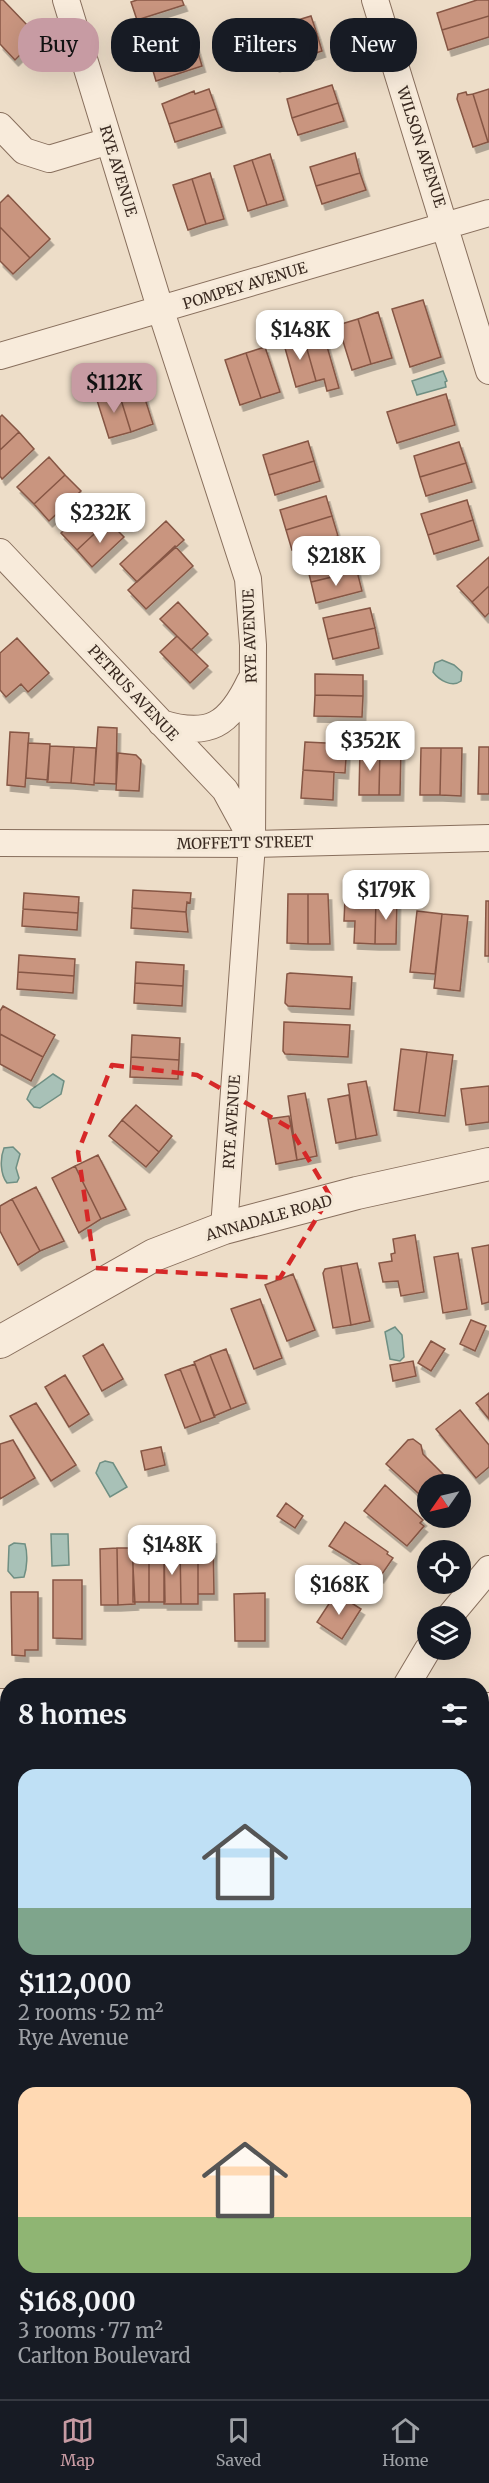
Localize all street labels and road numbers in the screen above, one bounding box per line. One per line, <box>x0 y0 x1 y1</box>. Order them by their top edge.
street label: WILSON AVENUE <box>393 83 450 210</box>
street label: RYE AVENUE <box>96 123 141 219</box>
street label: POMPEY AVENUE <box>180 257 310 313</box>
street label: RYE AVENUE <box>238 588 261 684</box>
street label: PETRUS AVENUE <box>84 641 183 745</box>
street label: MOFFETT STREET <box>176 832 314 853</box>
street label: RYE AVENUE <box>219 1074 244 1170</box>
street label: ANNADALE ROAD <box>203 1190 334 1245</box>

